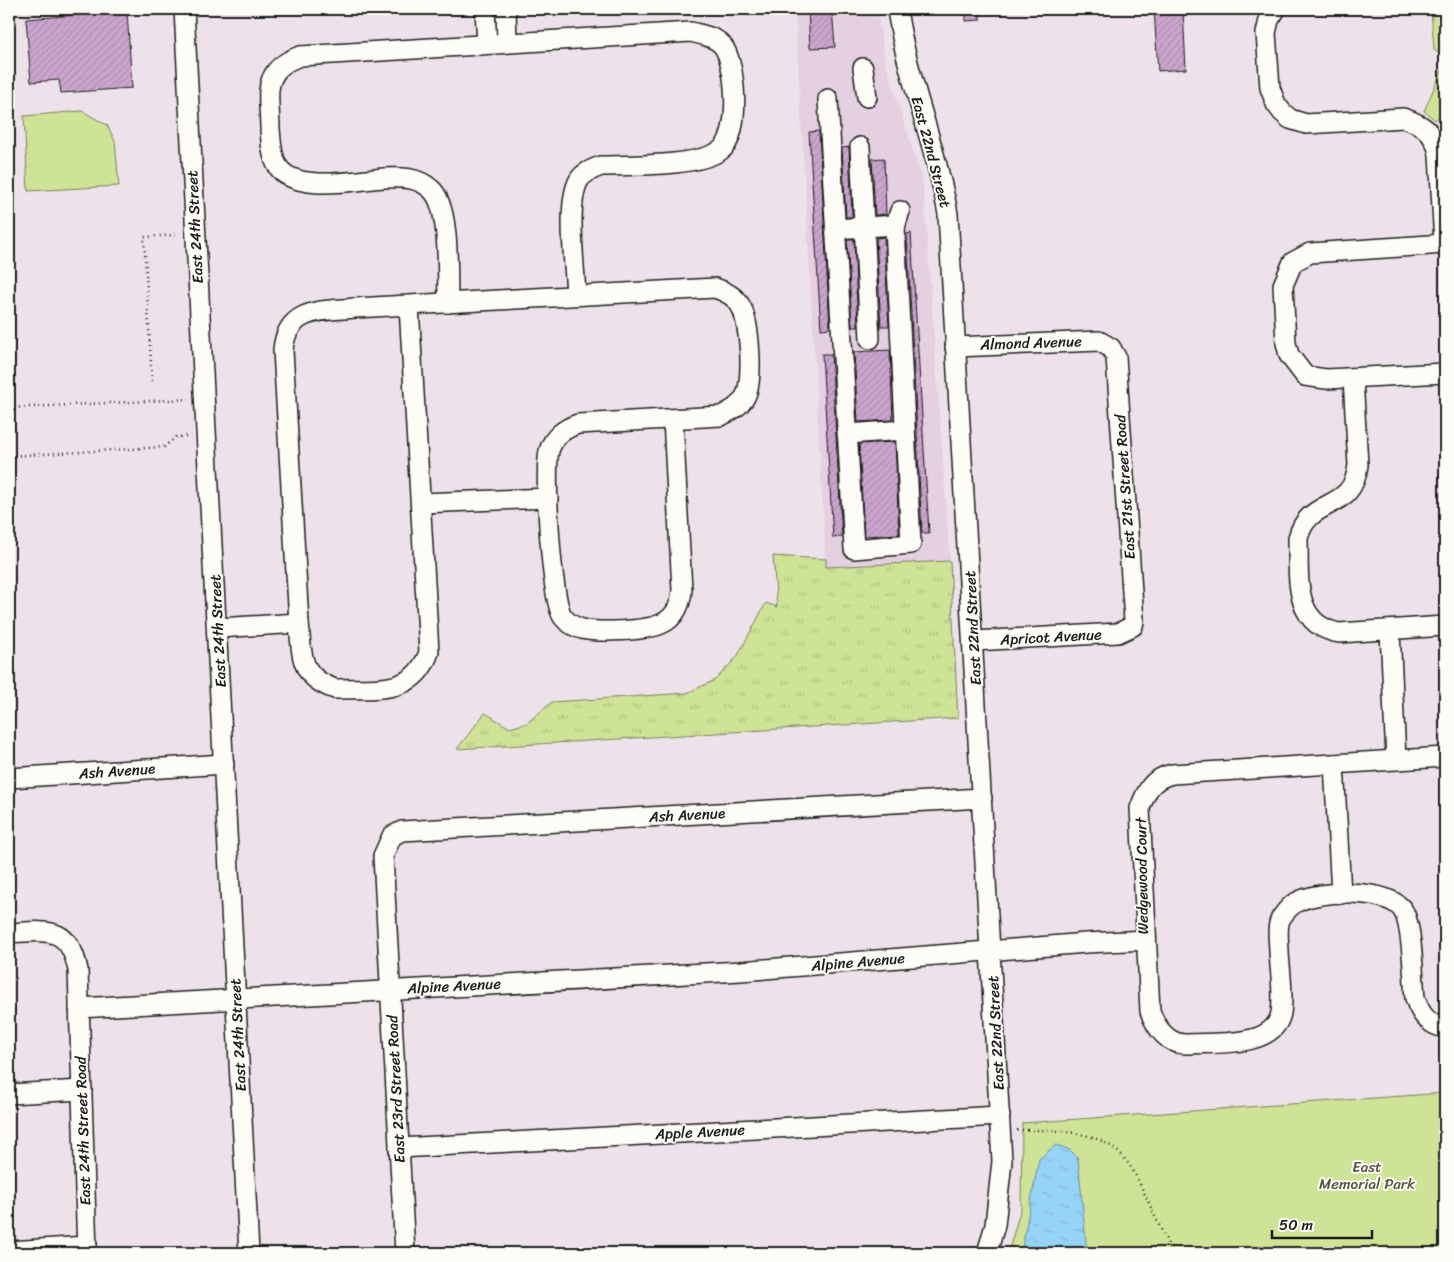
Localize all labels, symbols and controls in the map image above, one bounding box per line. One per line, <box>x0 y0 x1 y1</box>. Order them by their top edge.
street label: East 22nd Street <box>904 93 958 211</box>
street label: East 24th Street <box>179 169 211 284</box>
street label: Almond Avenue <box>979 328 1083 358</box>
street label: East 21st Street Road <box>1107 413 1143 560</box>
street label: East 22nd Street <box>957 570 989 686</box>
street label: East 24th Street <box>202 573 234 688</box>
street label: Apricot Avenue <box>999 621 1103 653</box>
street label: Ash Avenue <box>77 755 156 787</box>
street label: Ash Avenue <box>647 800 726 830</box>
street label: Wedgewood Court <box>1128 816 1156 935</box>
street label: Alpine Avenue <box>809 945 906 979</box>
street label: Alpine Avenue <box>405 971 502 1001</box>
street label: East 22nd Street <box>980 975 1012 1091</box>
street label: East 24th Street <box>222 977 254 1092</box>
street label: East 23rd Street Road <box>379 1013 413 1164</box>
street label: East 24th Street Road <box>67 1055 99 1206</box>
street label: Apple Avenue <box>653 1117 746 1147</box>
park label: East Memorial Park <box>1319 1154 1415 1197</box>
scale bar <box>1272 1207 1372 1239</box>
text: 50 m <box>1279 1212 1314 1238</box>

